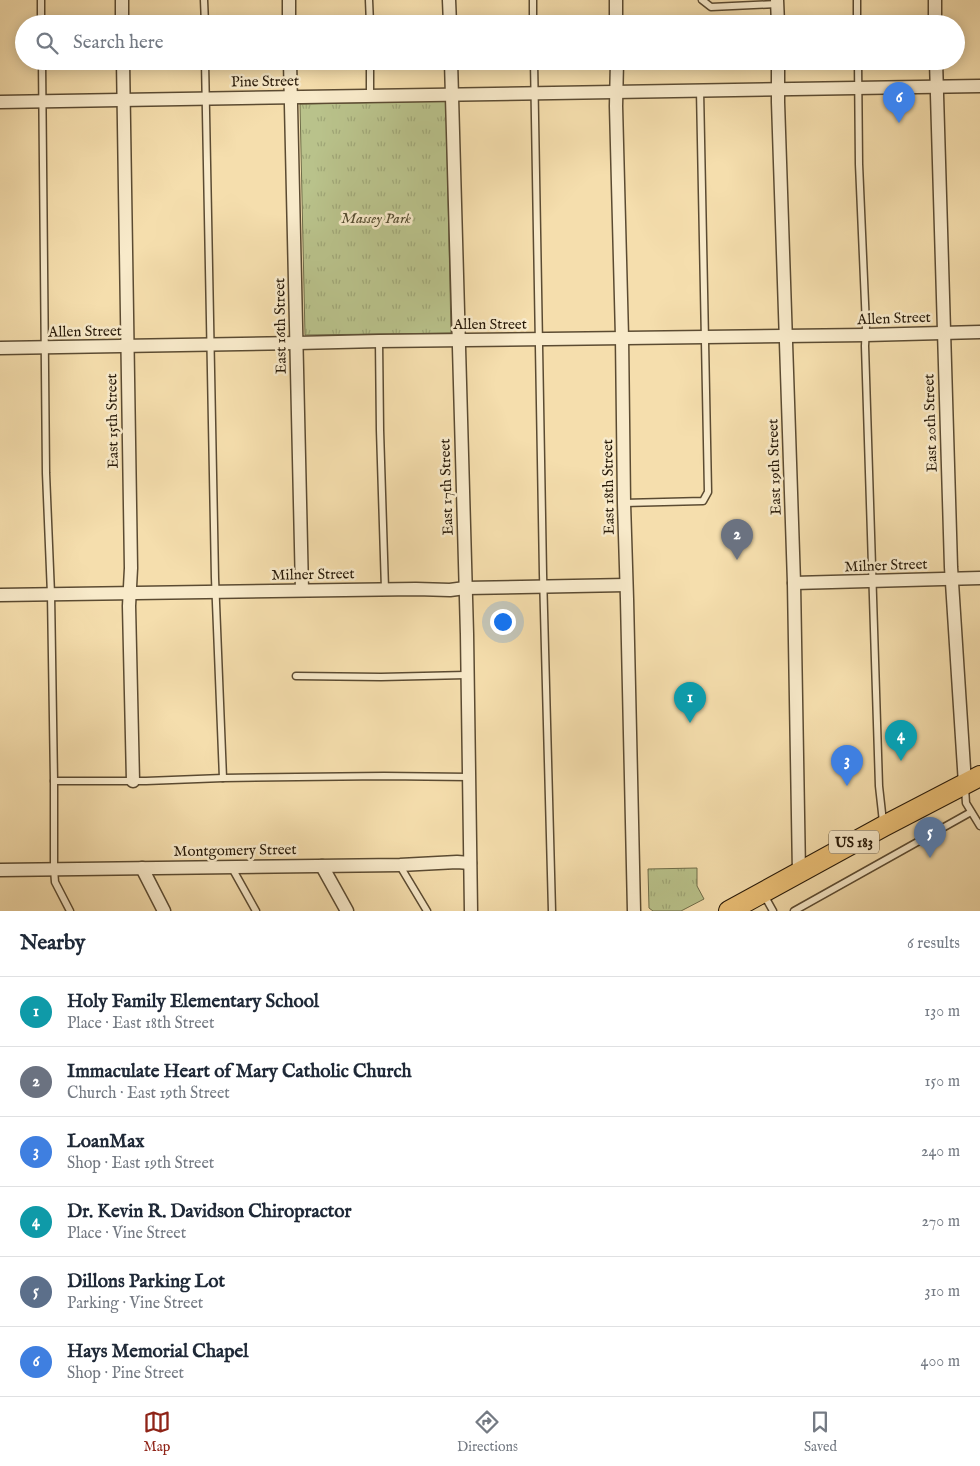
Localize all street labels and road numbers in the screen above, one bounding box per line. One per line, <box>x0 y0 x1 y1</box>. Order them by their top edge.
street label: Pine Street <box>231 71 299 92</box>
street label: East 16th Street <box>270 278 291 374</box>
street label: Allen Street <box>856 308 931 329</box>
street label: Allen Street <box>452 315 527 334</box>
street label: Allen Street <box>47 321 122 342</box>
street label: East 15th Street <box>102 373 123 469</box>
street label: East 20th Street <box>919 373 942 473</box>
street label: East 19th Street <box>763 418 786 515</box>
street label: East 17th Street <box>435 438 458 536</box>
street label: East 18th Street <box>598 439 619 535</box>
street label: Milner Street <box>844 555 928 576</box>
street label: Milner Street <box>271 564 355 585</box>
road number: US 183 <box>829 830 879 854</box>
street label: Montgomery Street <box>173 840 297 861</box>

